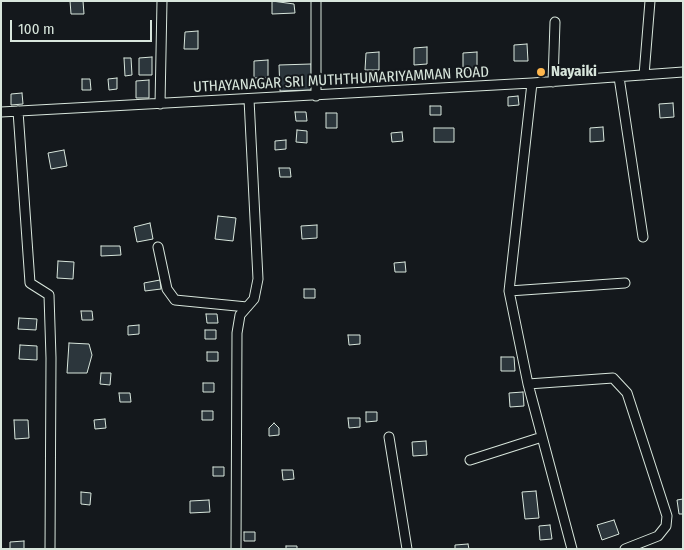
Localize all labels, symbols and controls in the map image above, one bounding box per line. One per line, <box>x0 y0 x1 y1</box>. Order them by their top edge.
scale bar <box>12 10 155 42</box>
text: 100 m <box>18 20 55 38</box>
street label: UTHAYANAGAR SRI MUTHTHUMARIYAMMAN ROAD <box>193 63 489 97</box>
place label: Nayaiki <box>551 63 597 81</box>
marker: Nayaiki <box>535 66 547 78</box>

